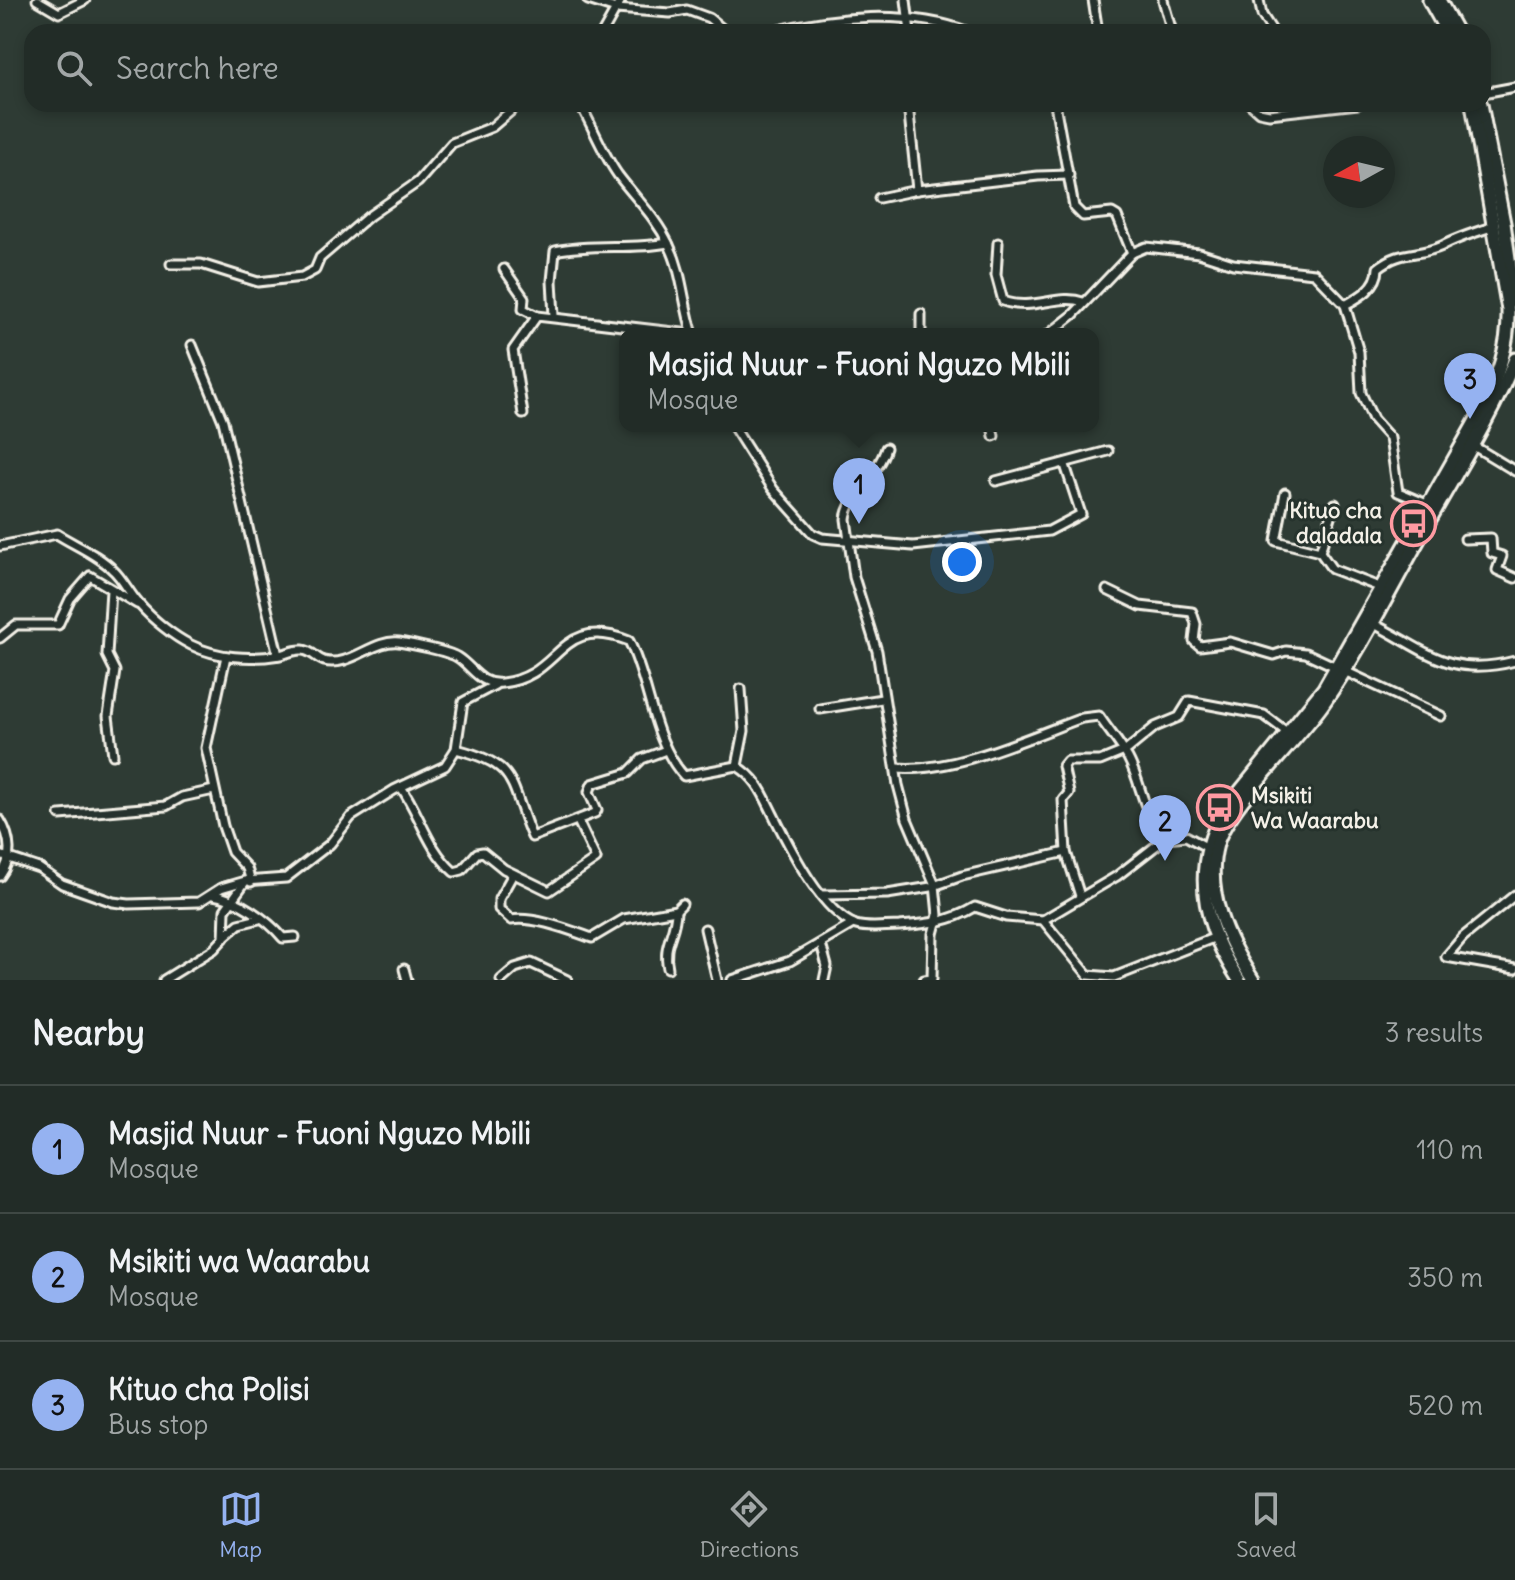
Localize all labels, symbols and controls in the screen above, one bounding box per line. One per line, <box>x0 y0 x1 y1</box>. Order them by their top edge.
search box <box>24 24 1491 112</box>
icon: search <box>52 46 96 90</box>
text: Search here <box>116 49 279 87</box>
north arrow <box>1323 136 1395 208</box>
popup <box>619 328 1099 432</box>
text: Masjid Nuur - Fuoni Nguzo Mbili <box>648 345 1070 383</box>
pin: 3 <box>1444 353 1496 419</box>
text: Mosque <box>648 383 738 416</box>
pin: 1 <box>833 458 885 524</box>
place label: Kituo cha daladala <box>1289 496 1382 549</box>
bus stop icon: Kituo cha daladala <box>1389 499 1437 547</box>
your location <box>942 542 982 582</box>
place label: Msikiti Wa Waarabu <box>1251 781 1379 834</box>
bus stop icon: Msikiti Wa Waarabu <box>1196 784 1244 832</box>
pin: 2 <box>1139 795 1191 861</box>
text: Nearby <box>32 1011 145 1054</box>
text: 3 results <box>1385 1016 1483 1049</box>
text: Masjid Nuur - Fuoni Nguzo Mbili <box>108 1114 531 1152</box>
text: 1 <box>53 1133 63 1166</box>
text: 110 m <box>1416 1133 1483 1166</box>
text: Mosque <box>108 1152 199 1185</box>
text: Msikiti wa Waarabu <box>108 1242 370 1280</box>
text: 2 <box>51 1261 65 1294</box>
text: 350 m <box>1407 1261 1483 1294</box>
text: Mosque <box>108 1280 199 1313</box>
text: Kituo cha Polisi <box>108 1370 310 1408</box>
text: 3 <box>51 1389 65 1422</box>
text: 520 m <box>1408 1389 1483 1422</box>
text: Bus stop <box>108 1408 208 1441</box>
tab: Map <box>219 1487 263 1563</box>
tab: Directions <box>700 1487 799 1563</box>
tab: Saved <box>1236 1487 1296 1563</box>

